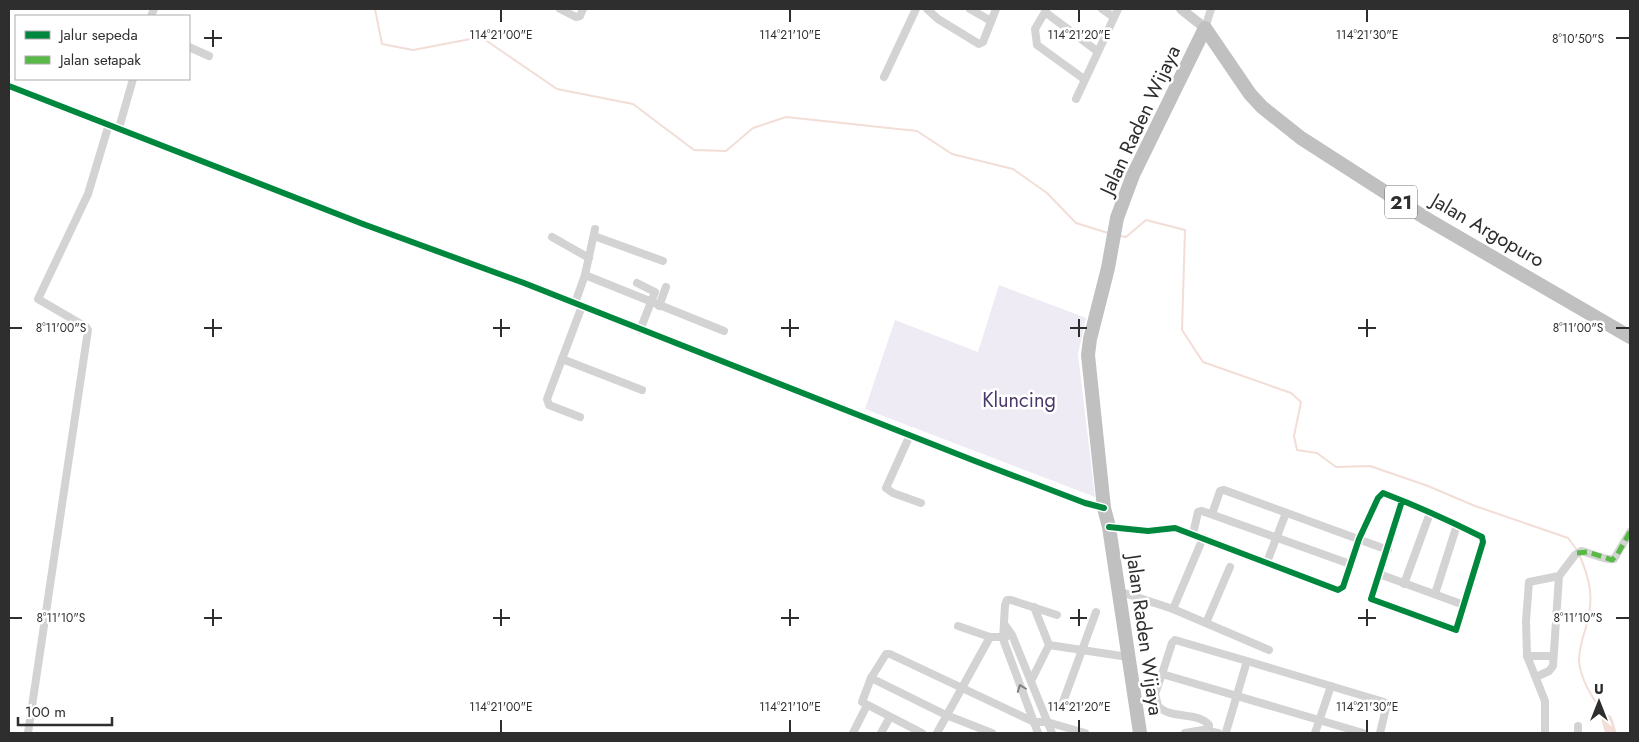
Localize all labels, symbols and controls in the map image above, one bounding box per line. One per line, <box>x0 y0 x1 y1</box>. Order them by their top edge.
legend <box>15 15 190 80</box>
text: Jalur sepeda <box>58 24 138 46</box>
text: 114°21'00"E <box>469 26 533 44</box>
text: 114°21'10"E <box>759 26 821 44</box>
text: 114°21'20"E <box>1048 26 1111 44</box>
text: 114°21'30"E <box>1336 26 1398 44</box>
text: 8°10'50"S <box>1552 30 1604 48</box>
street label: Jalan Raden Wijaya <box>1092 41 1188 203</box>
text: Jalan setapak <box>58 49 141 71</box>
street label: Jalan Argopuro <box>1423 185 1550 275</box>
road number: 21 <box>1385 186 1417 218</box>
text: 8°11'00"S <box>36 319 87 337</box>
text: 8°11'00"S <box>1553 319 1604 337</box>
park label: Kluncing <box>982 386 1056 415</box>
street label: Jalan Raden Wijaya <box>1118 550 1170 717</box>
text: 8°11'10"S <box>37 609 86 627</box>
text: 8°11'10"S <box>1554 609 1603 627</box>
north arrow <box>1574 677 1624 727</box>
text: U <box>1594 679 1604 699</box>
one-way arrow <box>1017 684 1027 692</box>
scale bar <box>18 694 111 726</box>
text: 114°21'00"E <box>469 698 533 716</box>
text: 114°21'10"E <box>759 698 821 716</box>
text: 114°21'20"E <box>1048 698 1111 716</box>
text: 114°21'30"E <box>1336 698 1398 716</box>
text: 100 m <box>25 701 66 723</box>

